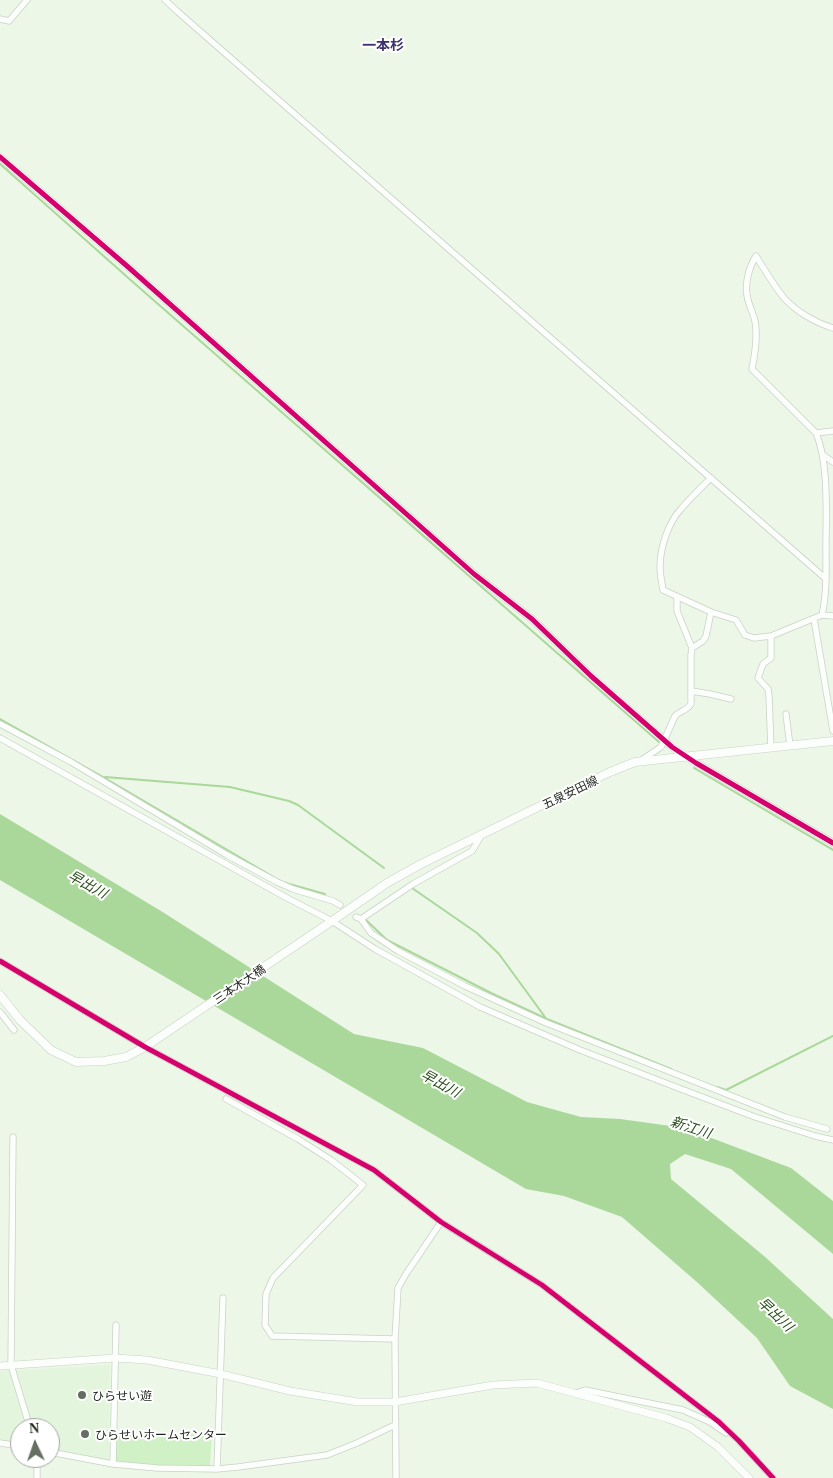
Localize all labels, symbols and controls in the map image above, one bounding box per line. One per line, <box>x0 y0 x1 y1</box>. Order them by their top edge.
district label: 一本杉 <box>362 37 404 53</box>
street label: 五泉安田線 <box>540 772 600 812</box>
water label: 早出川 <box>66 866 110 902</box>
street label: 三本木大橋 <box>210 961 268 1007</box>
water label: 早出川 <box>419 1065 463 1101</box>
water label: 新江川 <box>668 1113 714 1141</box>
water label: 早出川 <box>755 1294 797 1334</box>
place label: ひらせい遊 <box>92 1388 152 1402</box>
marker: ひらせい遊 <box>76 1389 88 1401</box>
north arrow <box>10 1418 60 1468</box>
text: N <box>29 1421 40 1436</box>
place label: ひらせいホームセンター <box>95 1427 227 1441</box>
marker: ひらせいホームセンター <box>79 1428 91 1440</box>

